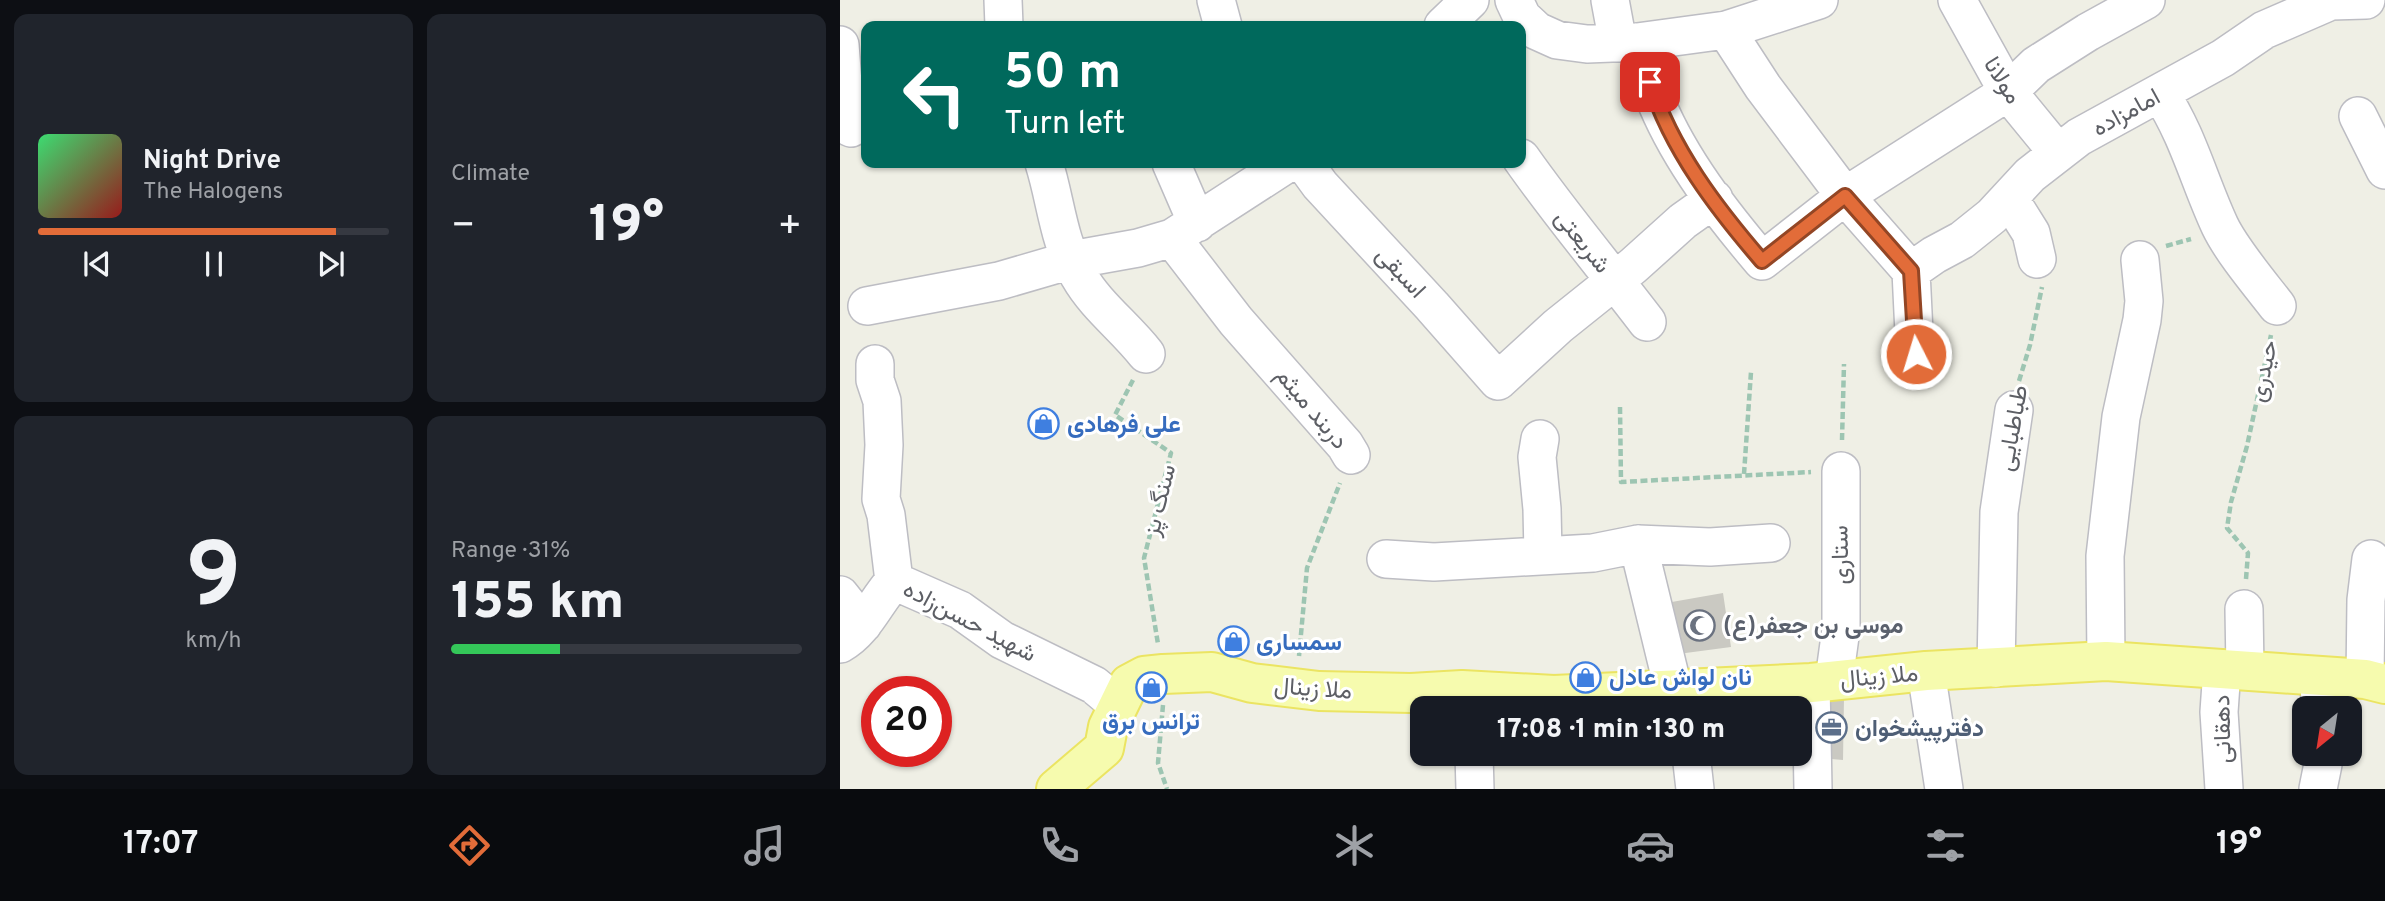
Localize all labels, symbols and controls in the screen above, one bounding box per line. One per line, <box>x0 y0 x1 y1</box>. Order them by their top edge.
text: 50 m <box>1004 44 1121 106</box>
icon: left <box>889 49 980 140</box>
pin <box>1620 52 1680 112</box>
street label: مولانا <box>1975 52 2027 110</box>
icon: arrive <box>1631 63 1669 101</box>
street label: امامزاده <box>2088 83 2166 145</box>
text: Turn left <box>1004 105 1125 145</box>
text: Night Drive <box>143 145 281 178</box>
text: Climate <box>451 160 530 189</box>
text: The Halogens <box>143 178 283 207</box>
text: 19° <box>589 194 664 260</box>
text: − <box>451 203 476 252</box>
text: + <box>777 203 802 252</box>
street label: شریعتی <box>1547 204 1616 280</box>
street label: اسبقی <box>1368 241 1431 306</box>
icon: previous <box>78 245 116 283</box>
icon: pause <box>195 245 233 283</box>
icon: next <box>312 245 350 283</box>
position arrow <box>1879 317 1953 391</box>
street label: حیدری <box>2244 338 2286 405</box>
street label: دربند میثم <box>1267 362 1353 456</box>
street label: طباطبایی <box>1992 383 2036 474</box>
shop icon: علی فرهادی <box>1027 407 1061 441</box>
place label: علی فرهادی <box>1067 411 1181 441</box>
street label: سنگ پز <box>1137 462 1184 540</box>
text: 9 <box>186 524 241 639</box>
street label: ستاری <box>1826 525 1858 585</box>
text: Range · 31% <box>451 537 570 566</box>
text: 155 km <box>451 571 624 637</box>
street label: شهید حسن‌زاده <box>897 575 1041 670</box>
mosque icon: موسی بن جعفر(ع) <box>1683 608 1717 642</box>
place label: موسی بن جعفر(ع) <box>1723 612 1903 642</box>
shop icon: سمساری <box>1216 625 1250 659</box>
text: km/h <box>186 627 241 656</box>
place label: سمساری <box>1256 629 1342 659</box>
shop icon: نان لواش عادل <box>1569 660 1603 694</box>
street label: ملا زینال <box>1839 660 1919 696</box>
place label: نان لواش عادل <box>1609 664 1752 694</box>
shop icon: ترانس برق <box>1134 670 1168 704</box>
street label: ملا زینال <box>1273 672 1353 708</box>
speed limit sign: 20 <box>861 676 952 767</box>
street label: دهقانی <box>2208 694 2240 764</box>
north arrow <box>2292 696 2362 766</box>
map controls <box>2292 696 2362 766</box>
place label: ترانس برق <box>1102 708 1200 738</box>
office icon: دفترپیشخوان <box>1815 711 1849 745</box>
text: 17:08 · 1 min · 130 m <box>1497 714 1725 747</box>
place label: دفترپیشخوان <box>1855 715 1984 745</box>
icon: directions <box>445 821 494 870</box>
icon: music <box>740 821 789 870</box>
icon: phone <box>1035 821 1084 870</box>
icon: climate <box>1330 821 1379 870</box>
icon: car <box>1626 821 1675 870</box>
icon: filters <box>1921 821 1970 870</box>
text: 17:07 <box>123 825 198 865</box>
text: 19° <box>2216 825 2262 865</box>

